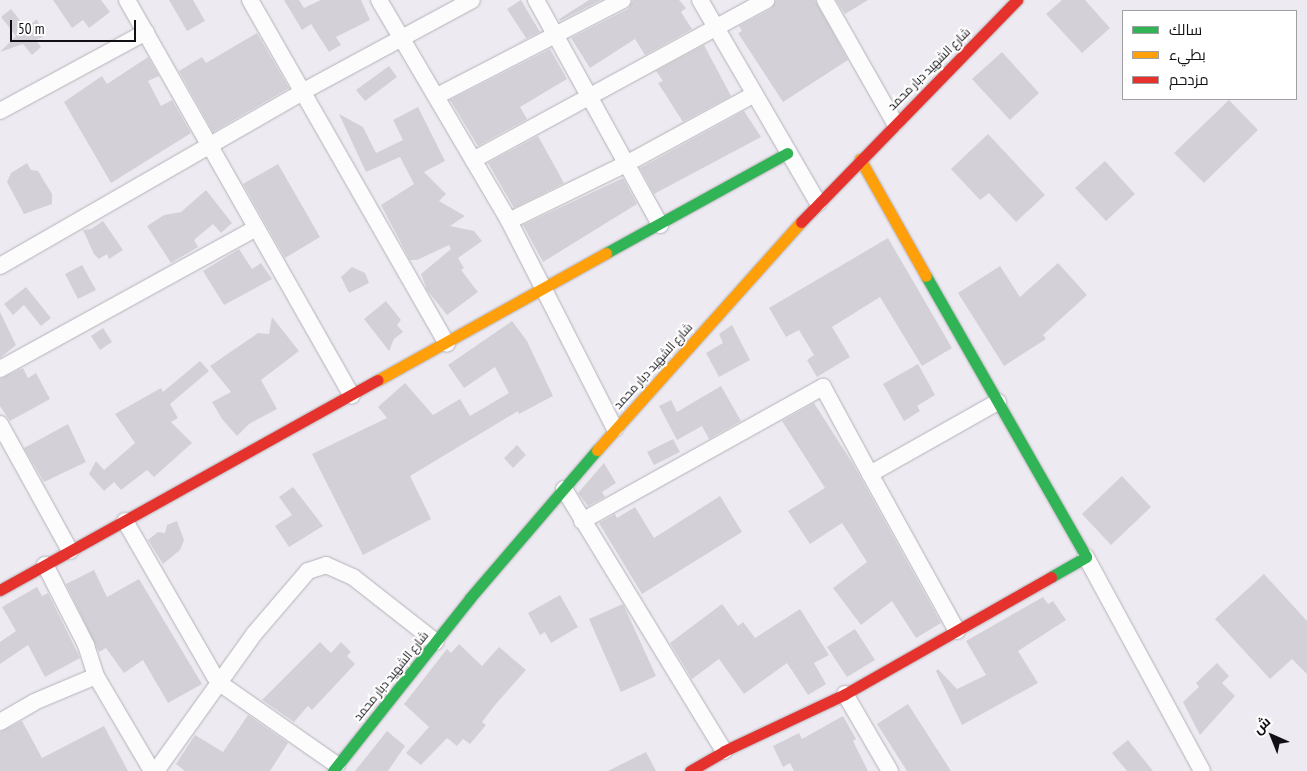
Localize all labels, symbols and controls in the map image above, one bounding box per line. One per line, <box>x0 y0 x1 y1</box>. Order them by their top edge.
scale bar <box>12 10 139 42</box>
legend <box>1122 10 1297 100</box>
text: 50 m <box>18 19 44 38</box>
text: سالك <box>1169 20 1202 39</box>
street label: شارع الشهيد دبار محمد <box>885 25 973 113</box>
text: بطيء <box>1169 45 1206 64</box>
text: مزدحم <box>1169 70 1209 89</box>
street label: شارع الشهيد دبار محمد <box>611 320 695 412</box>
street label: شارع الشهيد دبار محمد <box>351 628 431 724</box>
north arrow <box>1247 711 1297 761</box>
text: ش <box>1249 712 1274 738</box>

